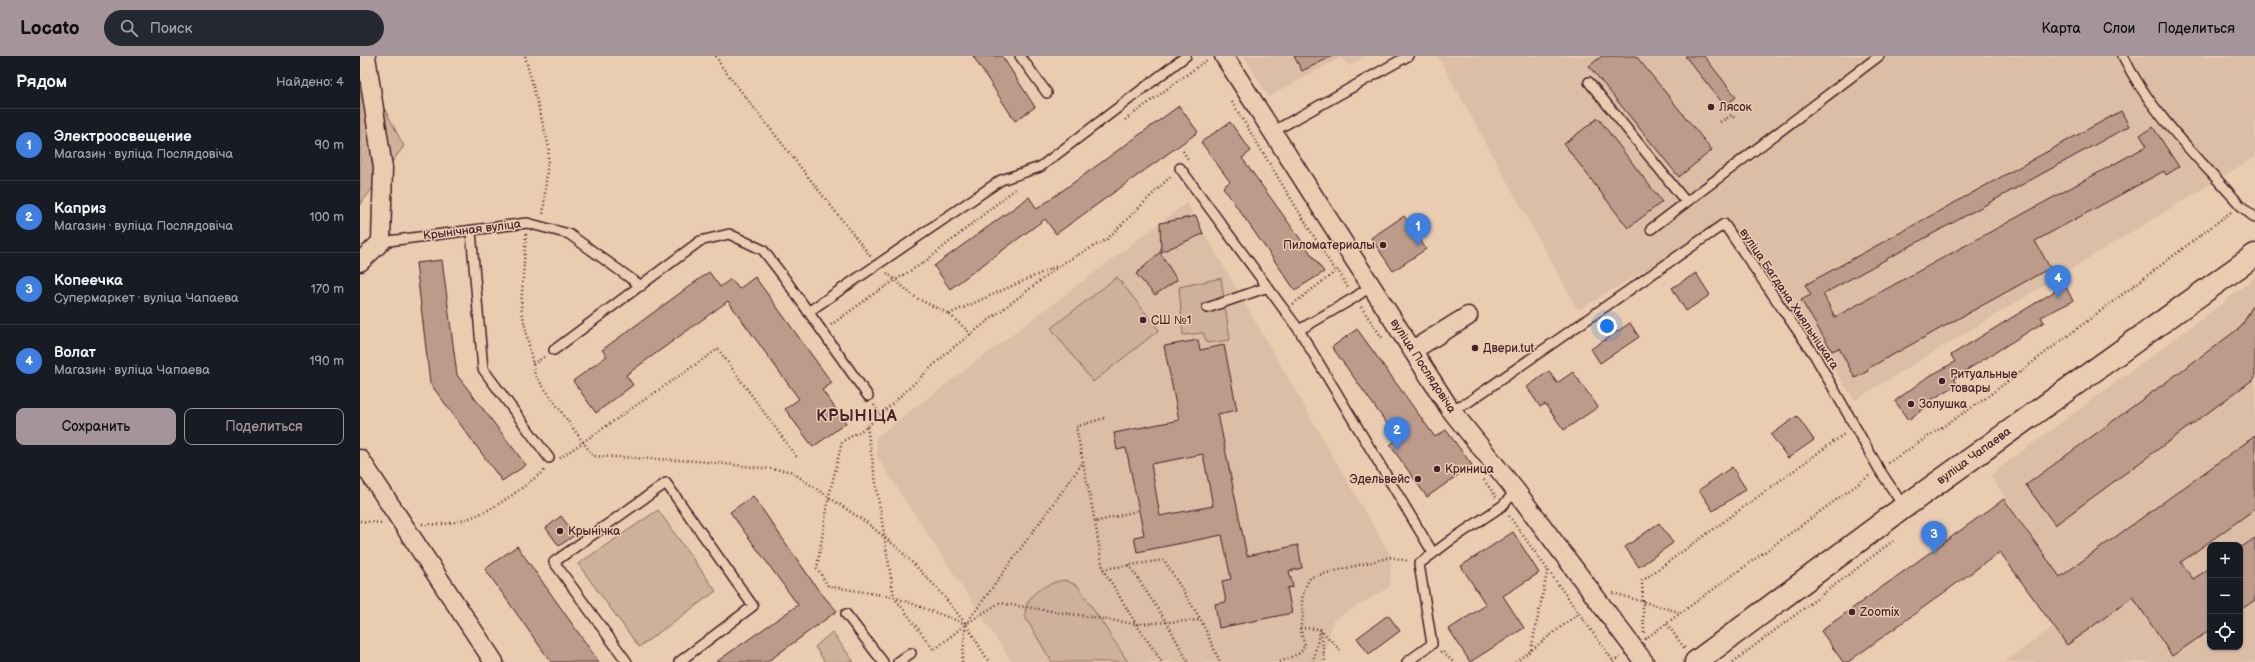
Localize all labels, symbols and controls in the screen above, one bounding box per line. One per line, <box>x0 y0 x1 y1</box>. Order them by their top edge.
search box <box>104 10 384 46</box>
text: Locato <box>20 17 80 40</box>
icon: search <box>118 17 140 39</box>
text: Поиск <box>150 19 192 38</box>
text: Карта <box>2041 20 2081 37</box>
text: Слои <box>2103 20 2135 37</box>
text: Поделиться <box>2157 20 2235 37</box>
text: Рядом <box>16 72 67 92</box>
text: Найдено: 4 <box>276 74 344 90</box>
place label: Лясок <box>1718 100 1752 115</box>
marker: Лясок <box>1706 102 1716 112</box>
text: Электроосвещение <box>54 127 192 146</box>
text: 1 <box>26 137 32 153</box>
text: 90 m <box>315 137 344 153</box>
text: Магазин · вуліца Послядовіча <box>54 146 233 162</box>
text: Каприз <box>54 199 106 218</box>
text: 2 <box>25 209 33 225</box>
text: 100 m <box>309 209 344 225</box>
pin: 1 <box>1405 213 1431 246</box>
street label: Крынічная вуліца <box>422 217 522 243</box>
text: Магазин · вуліца Послядовіча <box>54 218 233 234</box>
street label: вуліца Багдана Хмяльніцкага <box>1736 226 1842 372</box>
place label: Пиломатериалы <box>1283 238 1375 253</box>
marker: Пиломатериалы <box>1378 240 1388 250</box>
pin: 4 <box>2045 265 2071 298</box>
text: Копеечка <box>54 271 123 290</box>
text: 3 <box>25 281 33 297</box>
text: 170 m <box>311 281 344 297</box>
text: Супермаркет · вуліца Чапаева <box>54 290 239 306</box>
place label: СШ №1 <box>1151 313 1192 328</box>
marker: СШ №1 <box>1138 315 1148 325</box>
street label: вуліца Послядовіча <box>1387 316 1459 416</box>
your location <box>1597 316 1617 336</box>
place label: Двери.tut <box>1483 341 1535 356</box>
text: Волат <box>54 343 96 362</box>
marker: Двери.tut <box>1470 343 1480 353</box>
text: 4 <box>25 353 33 369</box>
text: 190 m <box>310 353 344 369</box>
text: Магазин · вуліца Чапаева <box>54 362 210 378</box>
place label: Ритуальные товары <box>1950 367 2018 396</box>
marker: Ритуальные товары <box>1937 376 1947 386</box>
place label: Золушка <box>1919 397 1967 412</box>
marker: Золушка <box>1906 399 1916 409</box>
district label: КРЫНІЦА <box>816 407 898 426</box>
button: Сохранить <box>16 408 176 445</box>
button: Поделиться <box>184 408 344 445</box>
pin: 2 <box>1384 417 1410 450</box>
street label: вуліца Чапаева <box>1934 424 2014 488</box>
place label: Криница <box>1445 462 1494 477</box>
marker: Криница <box>1432 464 1442 474</box>
place label: Эдельвейс <box>1349 472 1410 487</box>
marker: Эдельвейс <box>1413 474 1423 484</box>
pin: 3 <box>1921 521 1947 554</box>
place label: Крынічка <box>568 524 620 539</box>
marker: Крынічка <box>555 526 565 536</box>
map controls <box>2207 542 2243 650</box>
button: + <box>2207 542 2243 578</box>
button: − <box>2207 578 2243 614</box>
place label: Zoomix <box>1859 605 1900 620</box>
marker: Zoomix <box>1847 607 1857 617</box>
button: locate <box>2207 614 2243 650</box>

